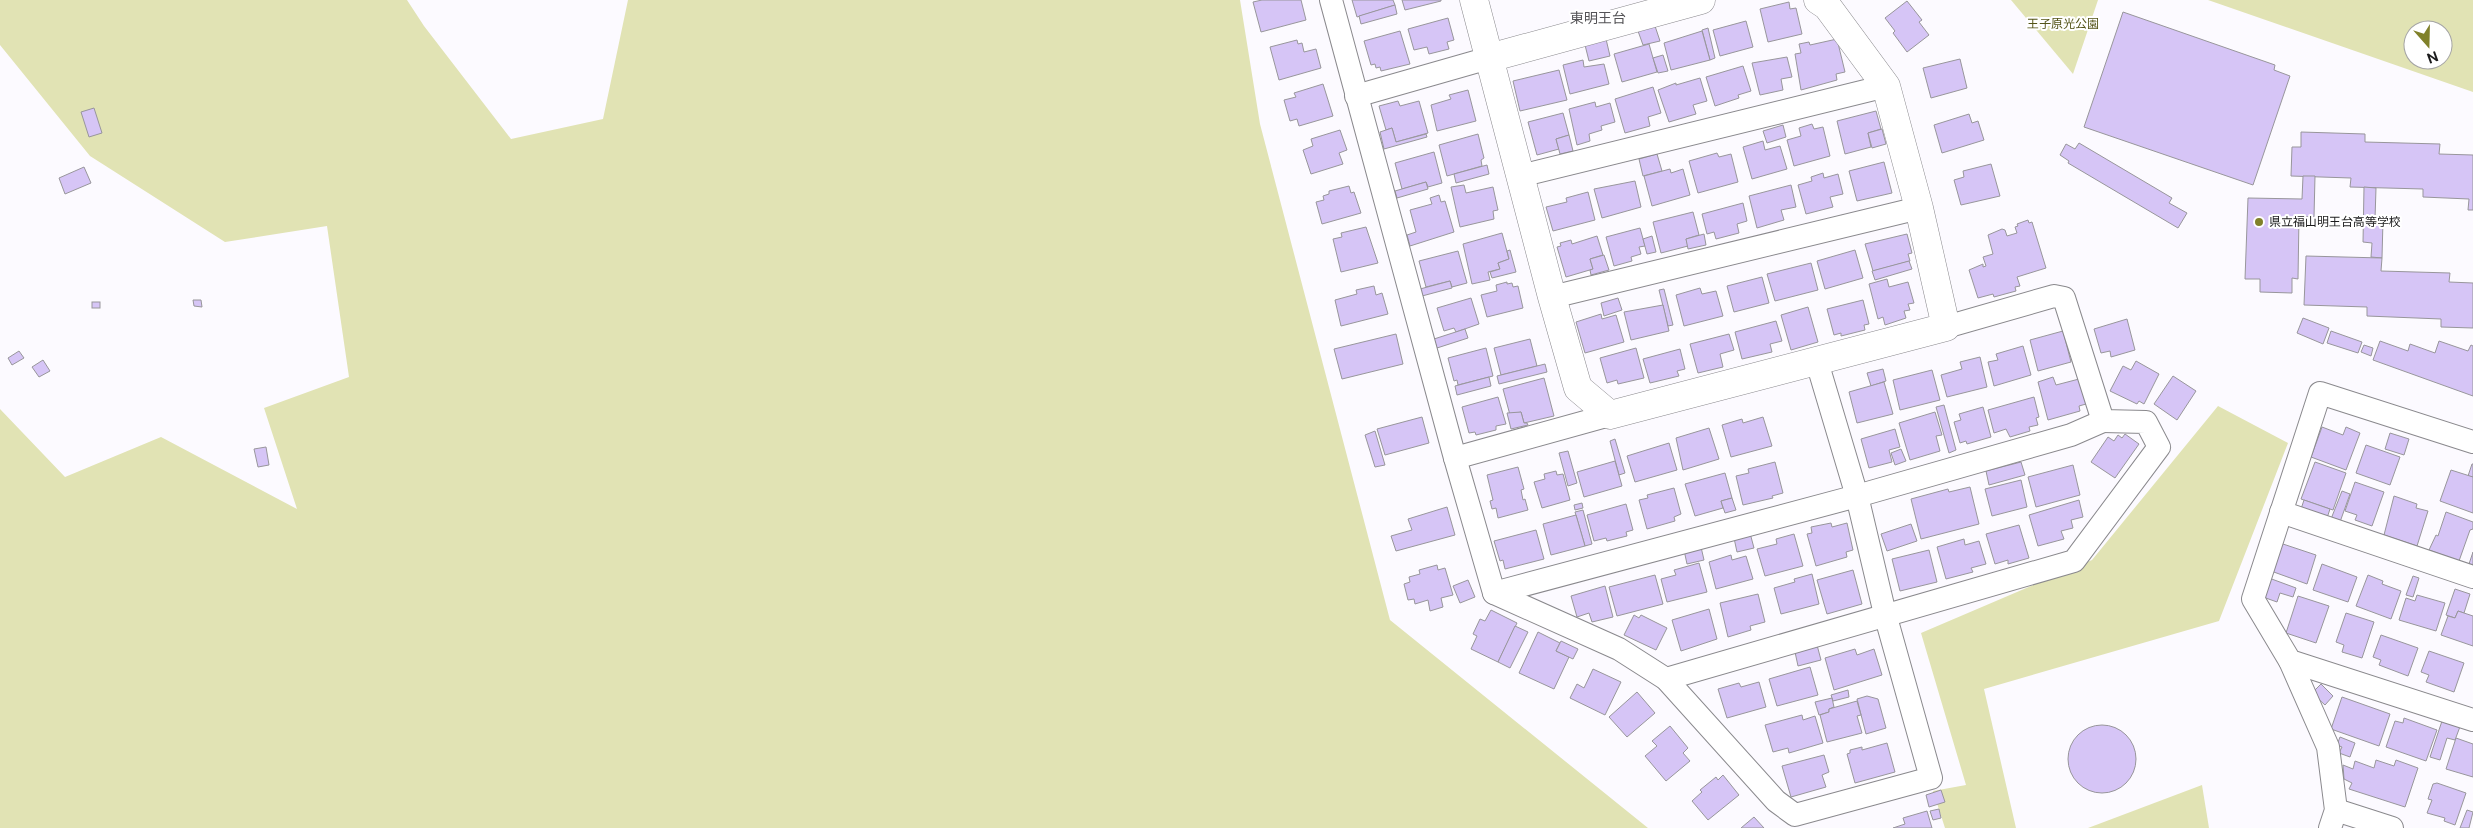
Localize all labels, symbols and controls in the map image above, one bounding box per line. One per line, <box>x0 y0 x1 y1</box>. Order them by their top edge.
district label: 東明王台 <box>1570 10 1626 26</box>
park label: 王子原光公園 <box>2027 17 2099 31</box>
north arrow <box>2403 20 2453 70</box>
text: N <box>2425 48 2440 67</box>
place label: 県立福山明王台高等学校 <box>2269 215 2401 229</box>
marker: 県立福山明王台高等学校 <box>2253 216 2265 228</box>

